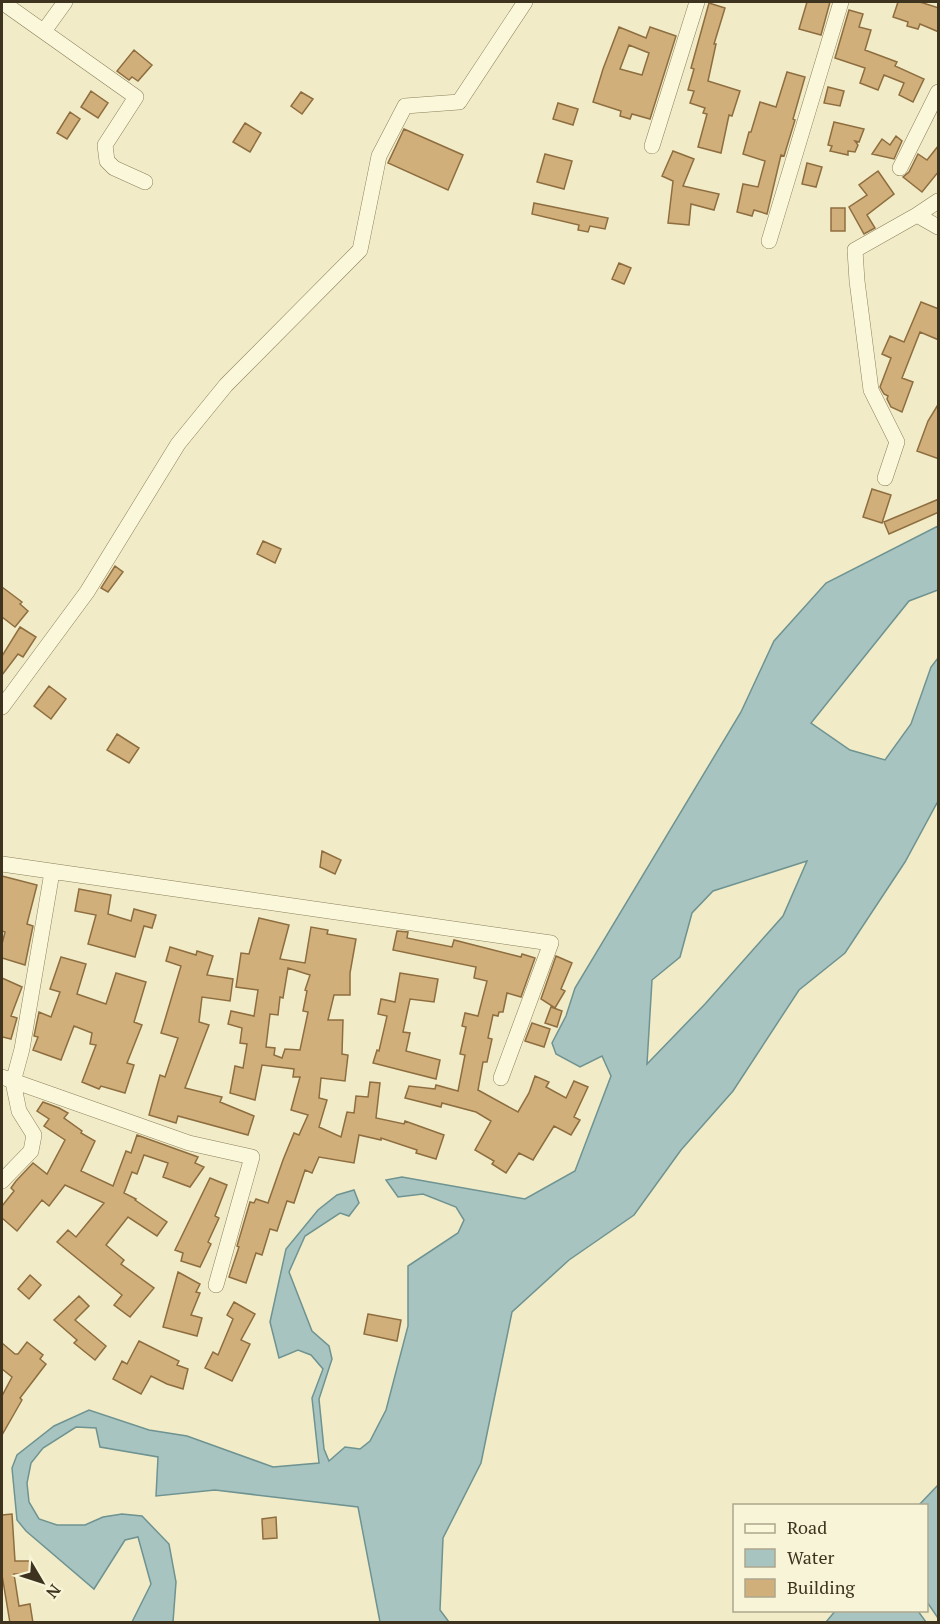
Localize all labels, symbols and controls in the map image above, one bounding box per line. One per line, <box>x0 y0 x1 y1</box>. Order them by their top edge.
legend <box>733 1504 928 1612</box>
text: Road <box>787 1515 827 1539</box>
text: Water <box>787 1545 834 1569</box>
north arrow <box>12 1552 72 1612</box>
text: Building <box>787 1575 855 1599</box>
text: N <box>41 1580 66 1603</box>

